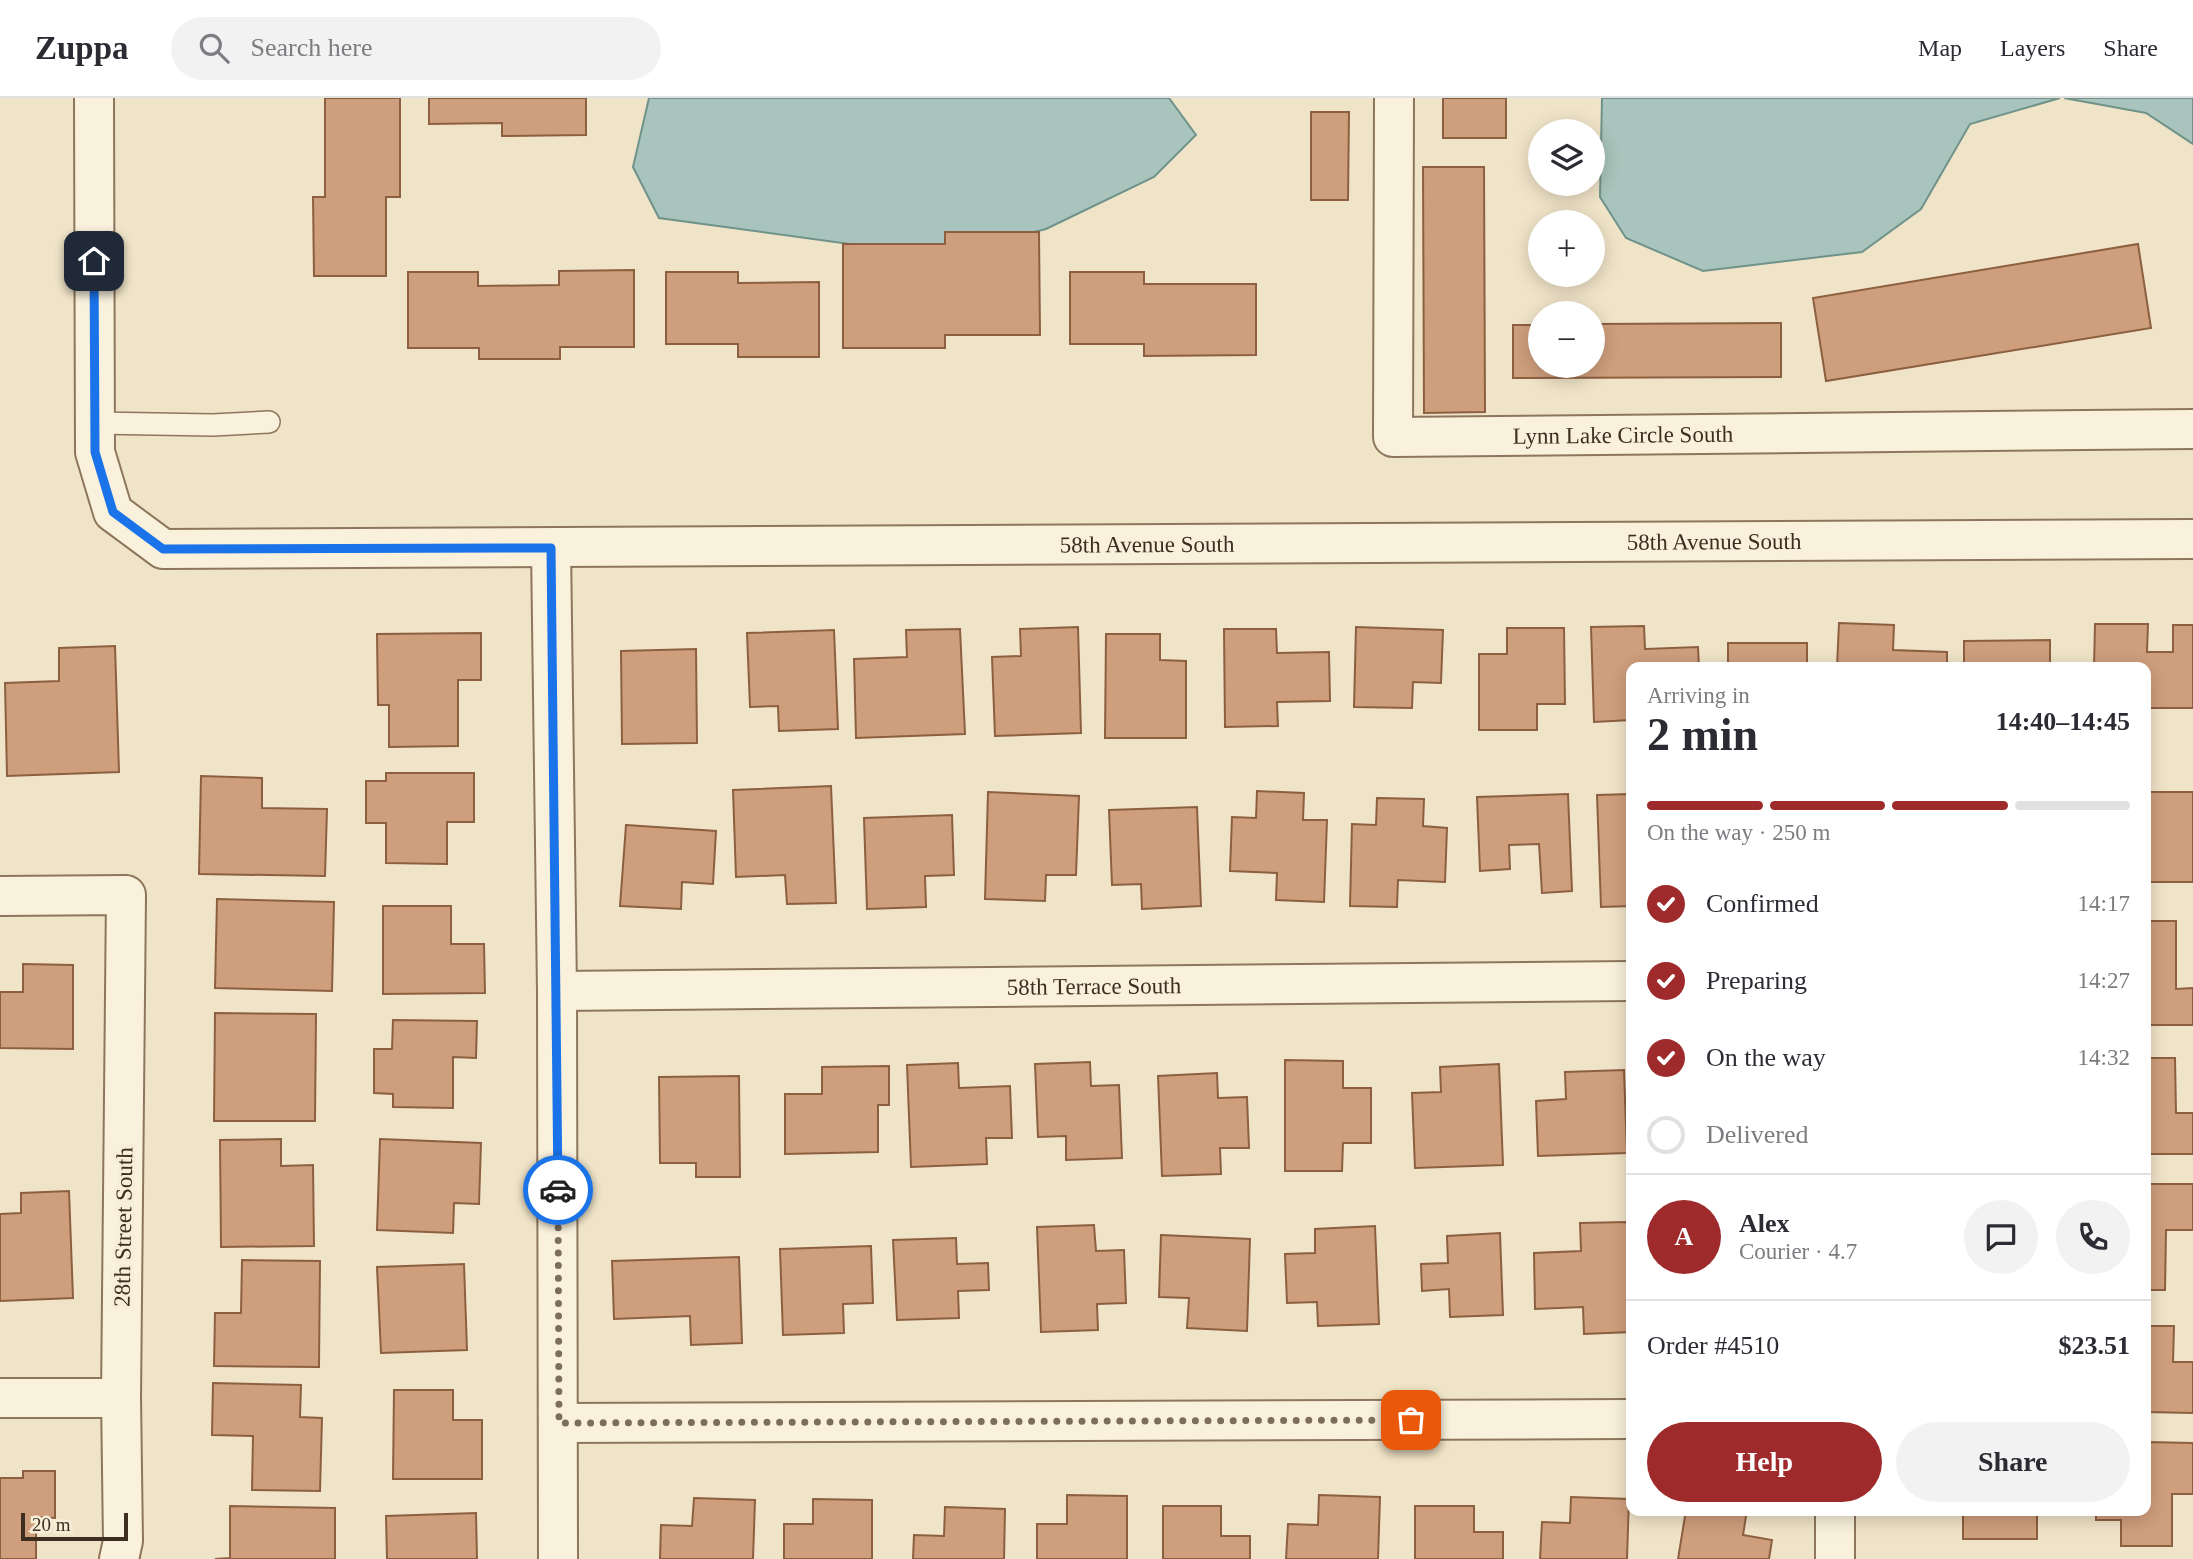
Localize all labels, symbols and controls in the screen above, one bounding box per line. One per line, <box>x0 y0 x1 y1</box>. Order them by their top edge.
search box <box>171 17 661 80</box>
icon: search <box>195 29 233 67</box>
text: Zuppa <box>35 30 129 66</box>
text: Search here <box>251 33 373 62</box>
text: Map <box>1918 35 1962 61</box>
text: Layers <box>2000 35 2065 61</box>
text: Share <box>2103 35 2158 61</box>
map controls <box>1528 119 1605 378</box>
button: layers <box>1528 119 1605 196</box>
button: + <box>1528 210 1605 287</box>
pin <box>64 231 124 291</box>
icon: home <box>75 242 113 280</box>
button: − <box>1528 301 1605 378</box>
street label: Lynn Lake Circle South <box>1513 422 1734 449</box>
street label: 58th Avenue South <box>1627 529 1802 555</box>
street label: 58th Avenue South <box>1060 532 1235 558</box>
text: Arriving in <box>1647 683 1750 708</box>
text: 14:40–14:45 <box>1996 707 2130 736</box>
text: 2 min <box>1647 709 1758 760</box>
text: On the way · 250 m <box>1647 820 1830 845</box>
icon: check <box>1647 885 1685 923</box>
text: Confirmed <box>1706 889 1819 918</box>
text: 14:17 <box>2078 891 2130 916</box>
icon: check <box>1647 962 1685 1000</box>
text: Preparing <box>1706 966 1807 995</box>
text: 14:27 <box>2078 968 2130 993</box>
street label: 58th Terrace South <box>1007 973 1182 1000</box>
icon: check <box>1647 1039 1685 1077</box>
text: On the way <box>1706 1043 1826 1072</box>
text: 14:32 <box>2078 1045 2130 1070</box>
text: Delivered <box>1706 1120 1809 1149</box>
street label: 28th Street South <box>110 1146 137 1307</box>
courier <box>523 1155 593 1225</box>
icon: car <box>539 1171 577 1209</box>
button: chat <box>1964 1200 2038 1274</box>
button: phone <box>2056 1200 2130 1274</box>
text: Alex <box>1739 1209 1790 1238</box>
text: A <box>1675 1222 1693 1251</box>
text: Courier · 4.7 <box>1739 1239 1857 1264</box>
text: Order #4510 <box>1647 1331 1779 1360</box>
text: $23.51 <box>2059 1331 2130 1360</box>
pin <box>1381 1390 1441 1450</box>
icon: bag <box>1392 1401 1430 1439</box>
button: Help <box>1647 1422 1882 1502</box>
button: Share <box>1896 1422 2130 1502</box>
scale bar <box>21 1510 128 1542</box>
text: 20 m <box>32 1514 71 1535</box>

